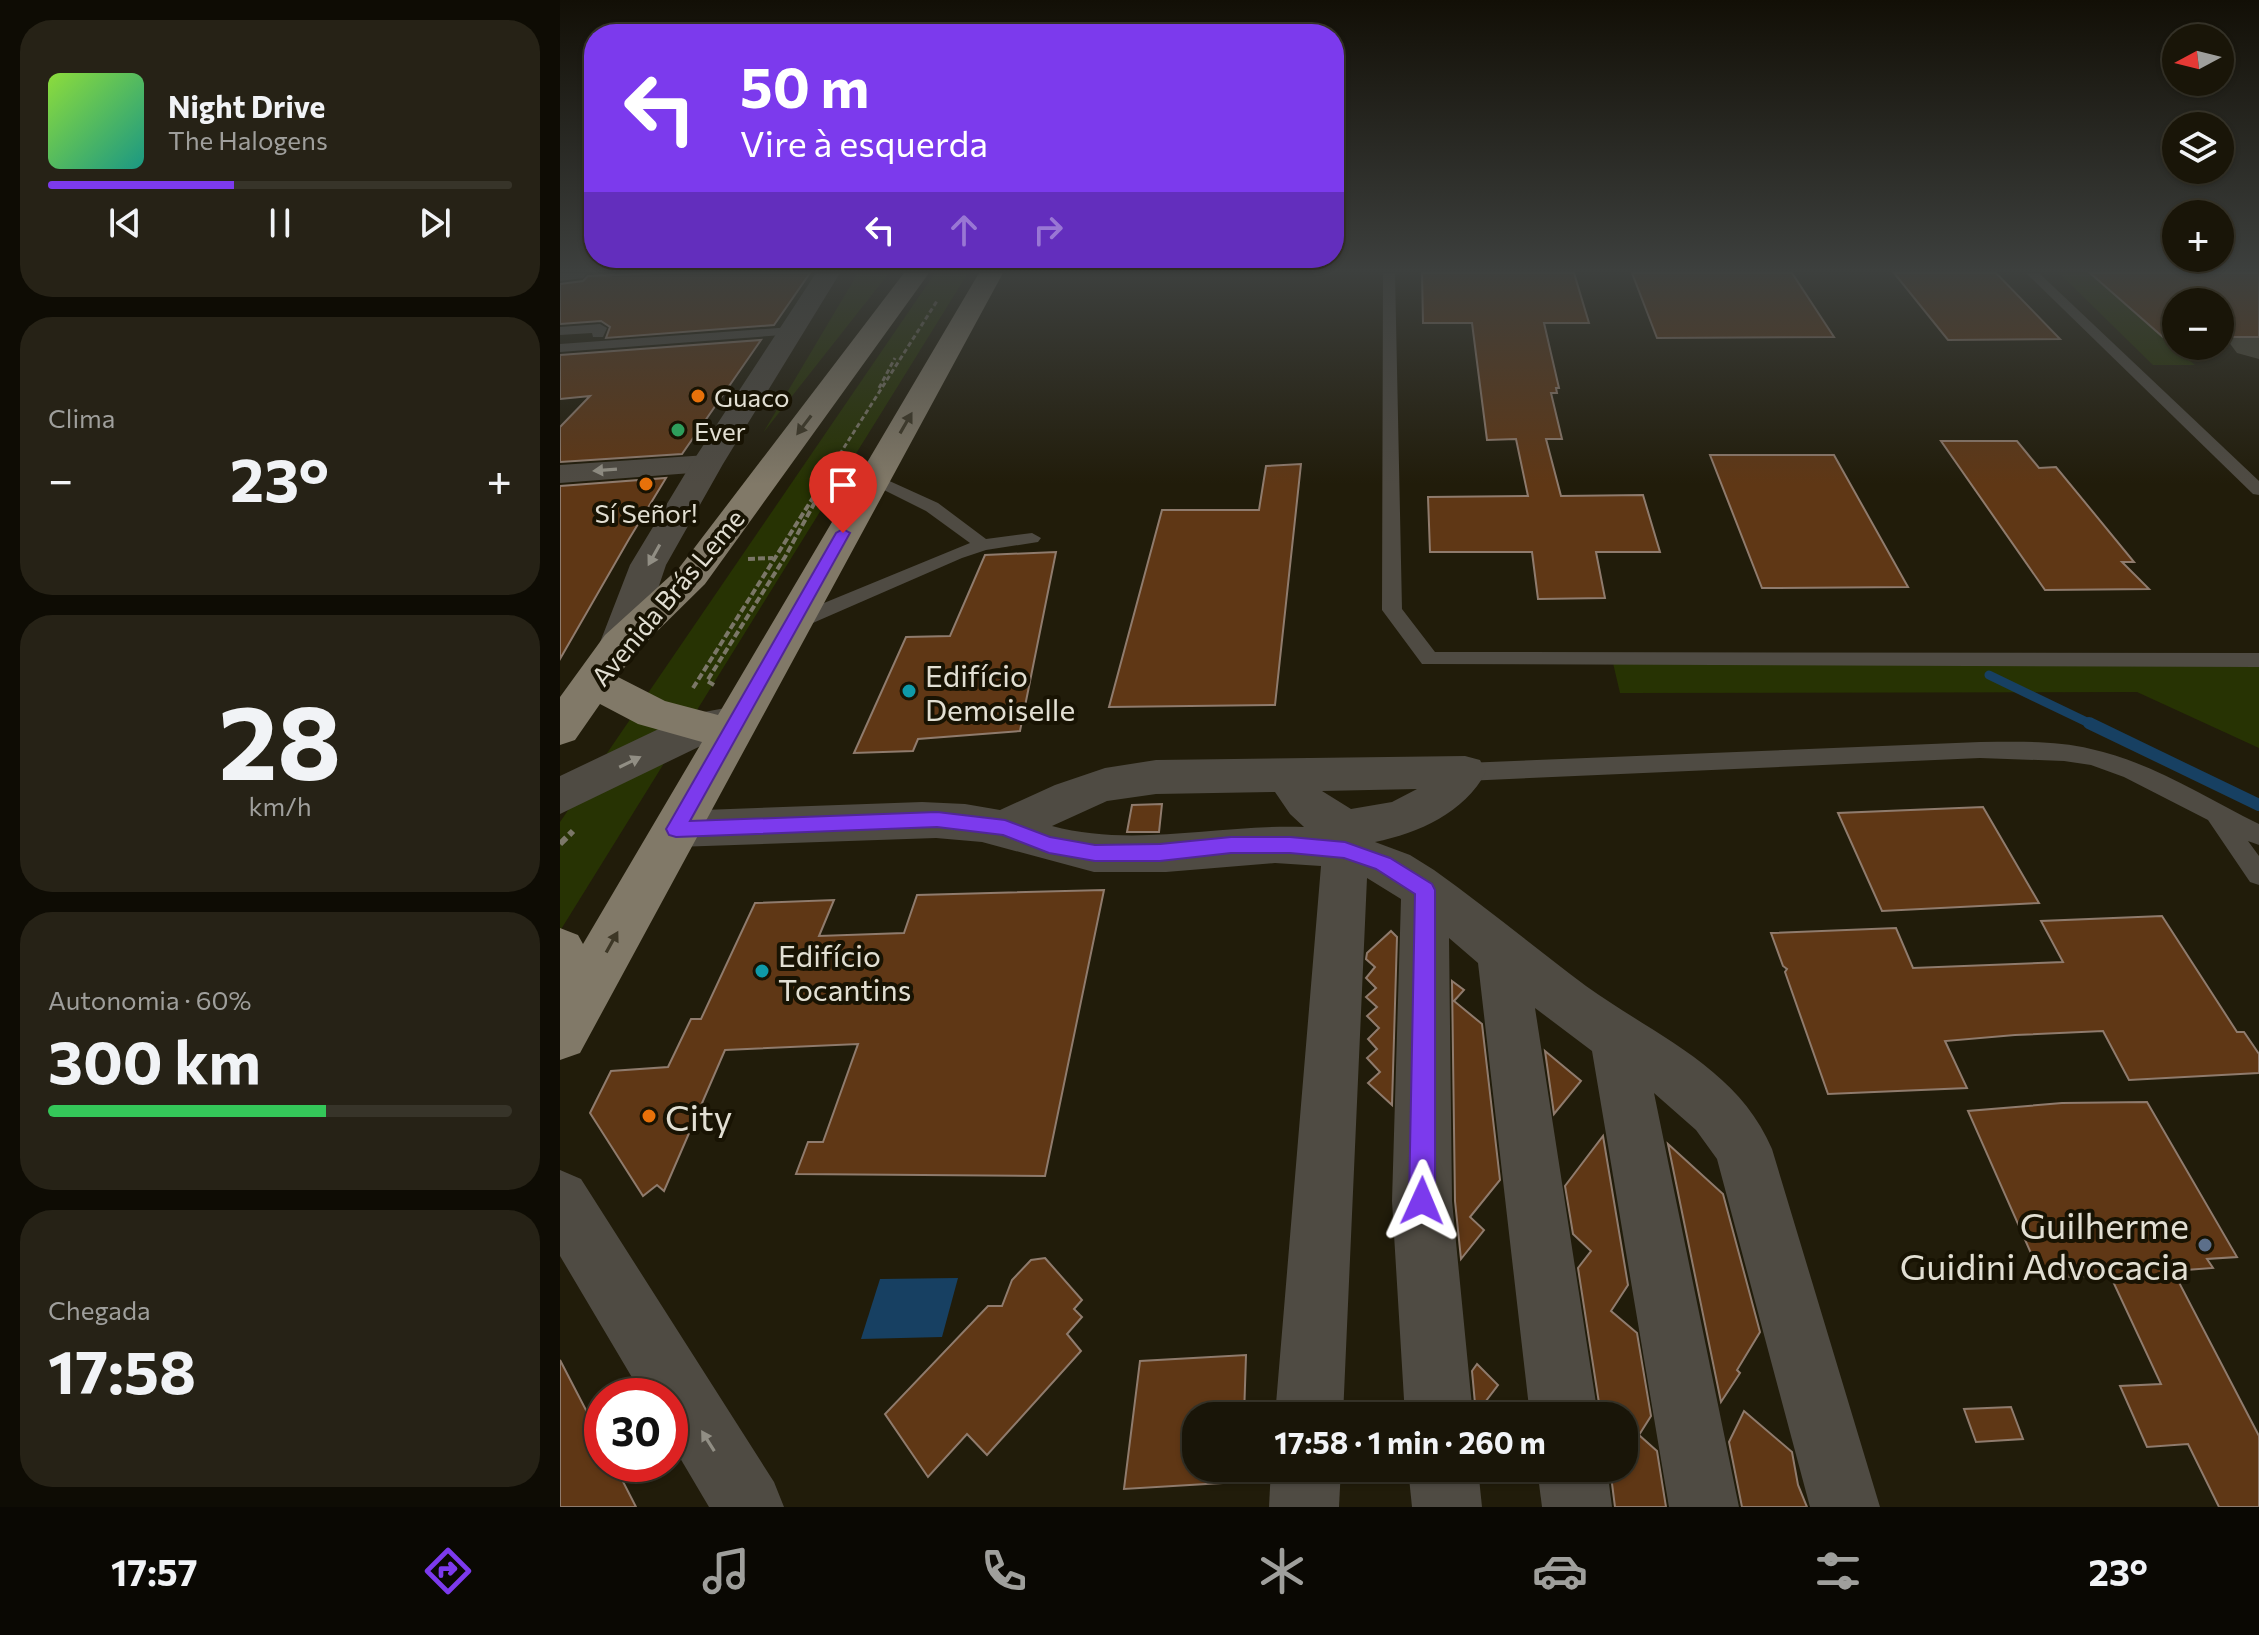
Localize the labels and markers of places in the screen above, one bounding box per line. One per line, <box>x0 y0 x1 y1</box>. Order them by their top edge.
place label: Guaco <box>714 381 790 412</box>
marker: Guaco <box>689 387 707 405</box>
place label: Ever <box>694 415 746 446</box>
marker: Ever <box>669 421 687 439</box>
pin <box>809 451 877 533</box>
marker: Sí Señor! <box>637 475 655 493</box>
place label: Sí Señor! <box>595 497 697 528</box>
place label: Edifício Demoiselle <box>925 656 1075 727</box>
marker: Edifício Demoiselle <box>900 682 918 700</box>
place label: Edifício Tocantins <box>778 936 911 1007</box>
marker: Edifício Tocantins <box>753 962 771 980</box>
place label: City <box>665 1094 732 1138</box>
marker: City <box>640 1107 658 1125</box>
place label: Guilherme Guidini Advocacia <box>1900 1202 2189 1287</box>
marker: Guilherme Guidini Advocacia <box>2196 1236 2214 1254</box>

